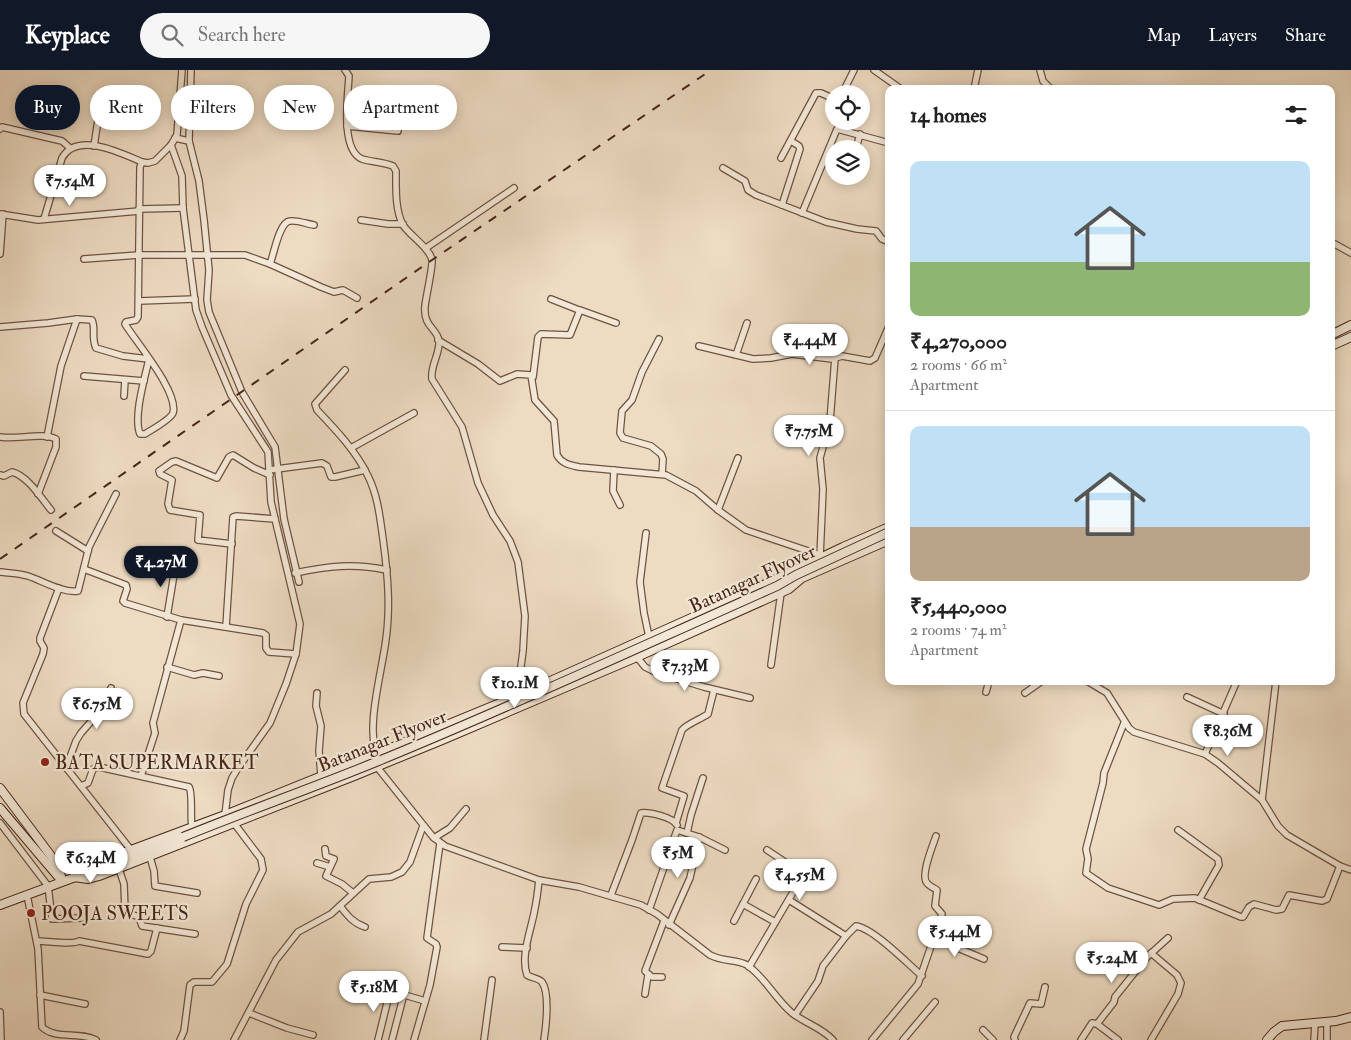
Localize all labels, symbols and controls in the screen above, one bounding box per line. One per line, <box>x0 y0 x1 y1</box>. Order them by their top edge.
search box <box>140 13 490 58</box>
text: Keyplace <box>25 20 110 51</box>
icon: search <box>158 21 186 49</box>
text: Search here <box>198 23 286 47</box>
text: Map <box>1147 24 1181 47</box>
text: Layers <box>1209 24 1257 47</box>
text: Share <box>1285 24 1326 47</box>
chip: Buy <box>15 85 80 130</box>
chip: Rent <box>90 85 161 130</box>
chip: Filters <box>171 85 254 130</box>
chip: New <box>264 85 334 130</box>
chip: Apartment <box>344 85 457 130</box>
map controls <box>825 85 870 185</box>
button: locate <box>825 85 870 130</box>
icon: filters <box>1282 101 1310 129</box>
text: 14 homes <box>910 102 987 129</box>
button: layers <box>825 140 870 185</box>
pin: ₹7.54M <box>29 164 111 207</box>
text: ₹7.54M <box>45 171 95 191</box>
icon: home <box>1065 193 1155 283</box>
pin: ₹4.44M <box>769 324 851 366</box>
text: ₹4,270,000 <box>910 328 1007 355</box>
text: ₹4.44M <box>783 330 837 350</box>
text: 2 rooms · 66 m² <box>910 355 1007 375</box>
text: Apartment <box>910 375 978 395</box>
pin: ₹7.75M <box>768 414 850 457</box>
text: ₹7.75M <box>785 421 833 441</box>
icon: home <box>1065 459 1155 549</box>
street label: Batanagar Flyover <box>685 539 820 619</box>
pin: ₹4.27M <box>120 546 202 588</box>
text: ₹4.27M <box>135 552 187 572</box>
text: ₹5,440,000 <box>910 593 1007 620</box>
text: 2 rooms · 74 m² <box>910 620 1006 640</box>
text: Apartment <box>910 640 978 660</box>
pin: ₹7.33M <box>644 650 726 692</box>
text: ₹7.33M <box>661 656 709 676</box>
pin: ₹10.1M <box>474 666 556 709</box>
text: ₹10.1M <box>491 673 539 693</box>
pin: ₹6.75M <box>56 688 138 730</box>
text: ₹6.75M <box>72 694 122 714</box>
street label: Batanagar Flyover <box>314 704 450 778</box>
pin: ₹8.36M <box>1187 714 1269 757</box>
text: ₹8.36M <box>1203 721 1253 741</box>
place label: BATA SUPERMARKET <box>55 751 259 775</box>
marker: BATA SUPERMARKET <box>39 756 51 768</box>
pin: ₹5M <box>654 836 702 879</box>
pin: ₹6.34M <box>50 842 132 884</box>
text: ₹5M <box>662 843 694 863</box>
text: ₹6.34M <box>66 848 116 868</box>
pin: ₹4.55M <box>759 858 841 901</box>
text: ₹4.55M <box>775 865 825 885</box>
place label: POOJA SWEETS <box>41 902 189 926</box>
marker: POOJA SWEETS <box>25 907 37 919</box>
pin: ₹5.44M <box>914 916 996 958</box>
text: ₹5.44M <box>929 922 981 942</box>
pin: ₹5.24M <box>1071 942 1153 984</box>
text: ₹5.24M <box>1086 948 1138 968</box>
pin: ₹5.18M <box>333 970 415 1013</box>
text: ₹5.18M <box>350 977 398 997</box>

